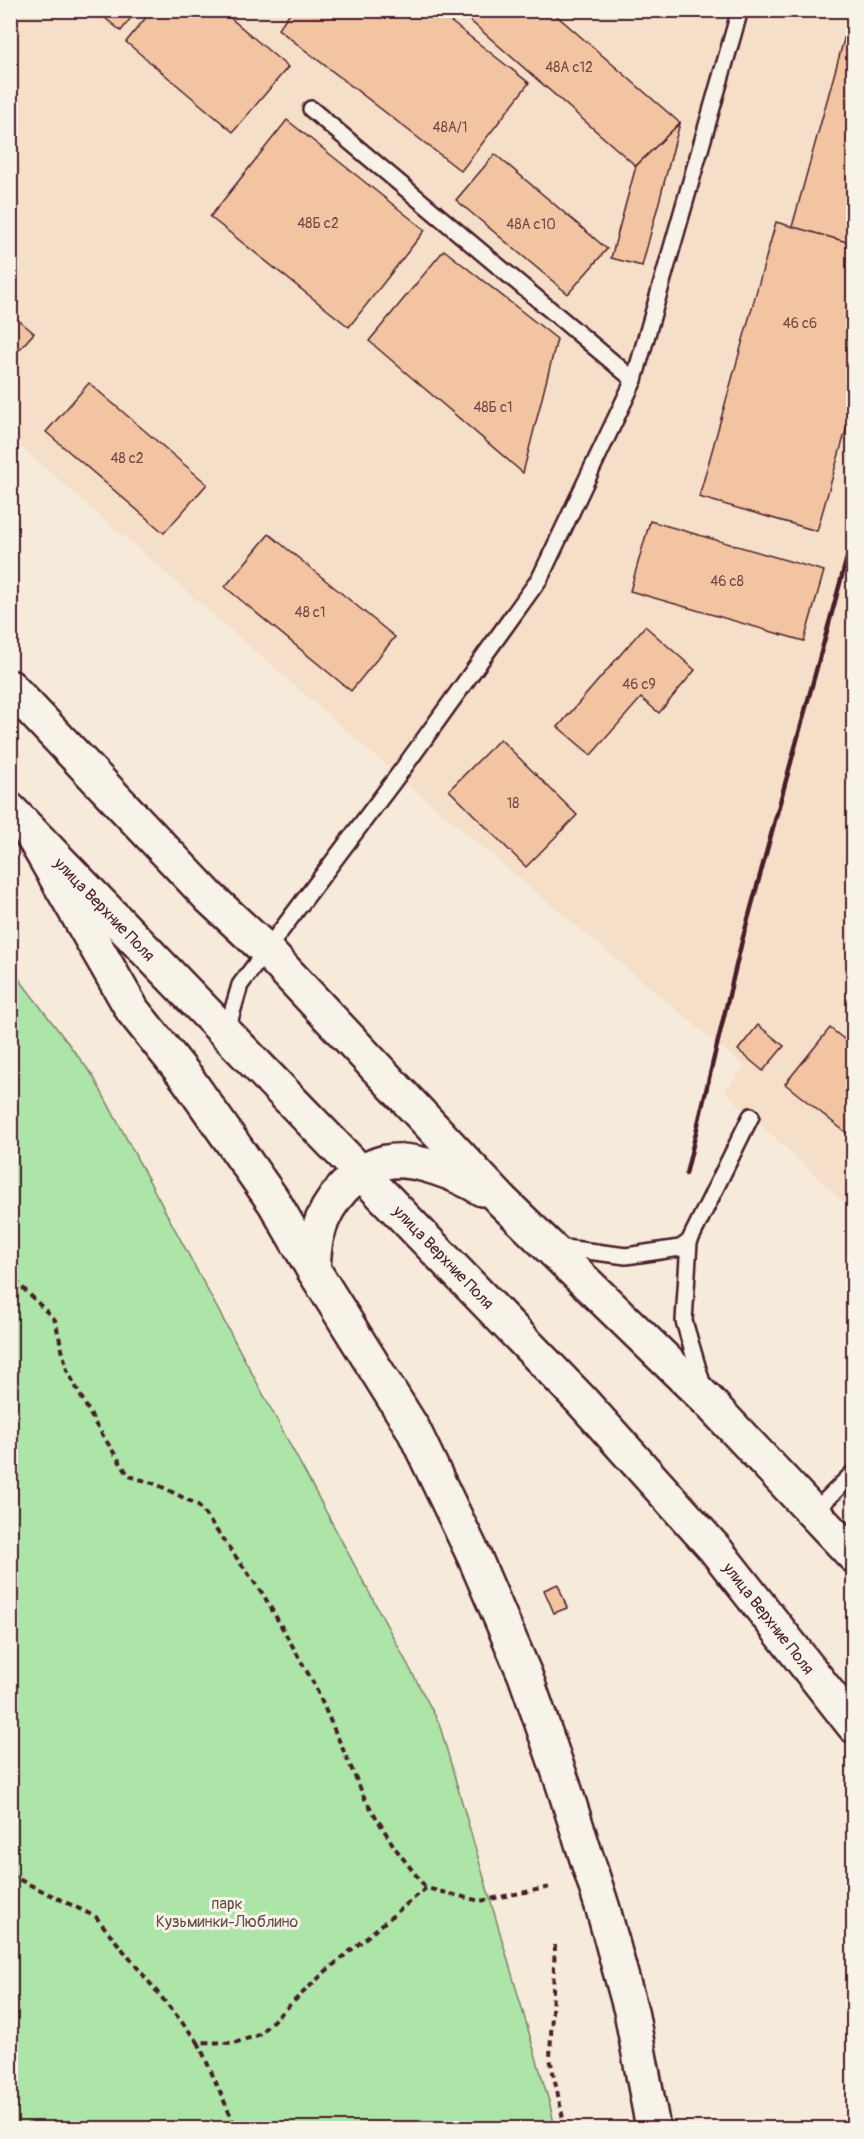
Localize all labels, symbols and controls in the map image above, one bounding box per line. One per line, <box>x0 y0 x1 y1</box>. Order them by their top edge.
house number: 48А с12 <box>545 59 593 76</box>
house number: 48А/1 <box>433 119 467 136</box>
house number: 48Б с2 <box>297 215 339 232</box>
house number: 48А с10 <box>506 216 556 233</box>
house number: 46 с6 <box>783 315 817 332</box>
house number: 48Б с1 <box>473 399 513 416</box>
house number: 48 с2 <box>110 450 144 467</box>
house number: 46 с8 <box>710 573 744 590</box>
house number: 48 с1 <box>295 604 325 621</box>
house number: 46 с9 <box>622 676 656 693</box>
house number: 18 <box>507 795 519 812</box>
street label: улица Верхние Поля <box>49 853 159 966</box>
street label: улица Верхние Поля <box>388 1201 498 1314</box>
street label: улица Верхние Поля <box>718 1558 818 1679</box>
park label: парк Кузьминки-Люблино <box>156 1894 299 1932</box>

